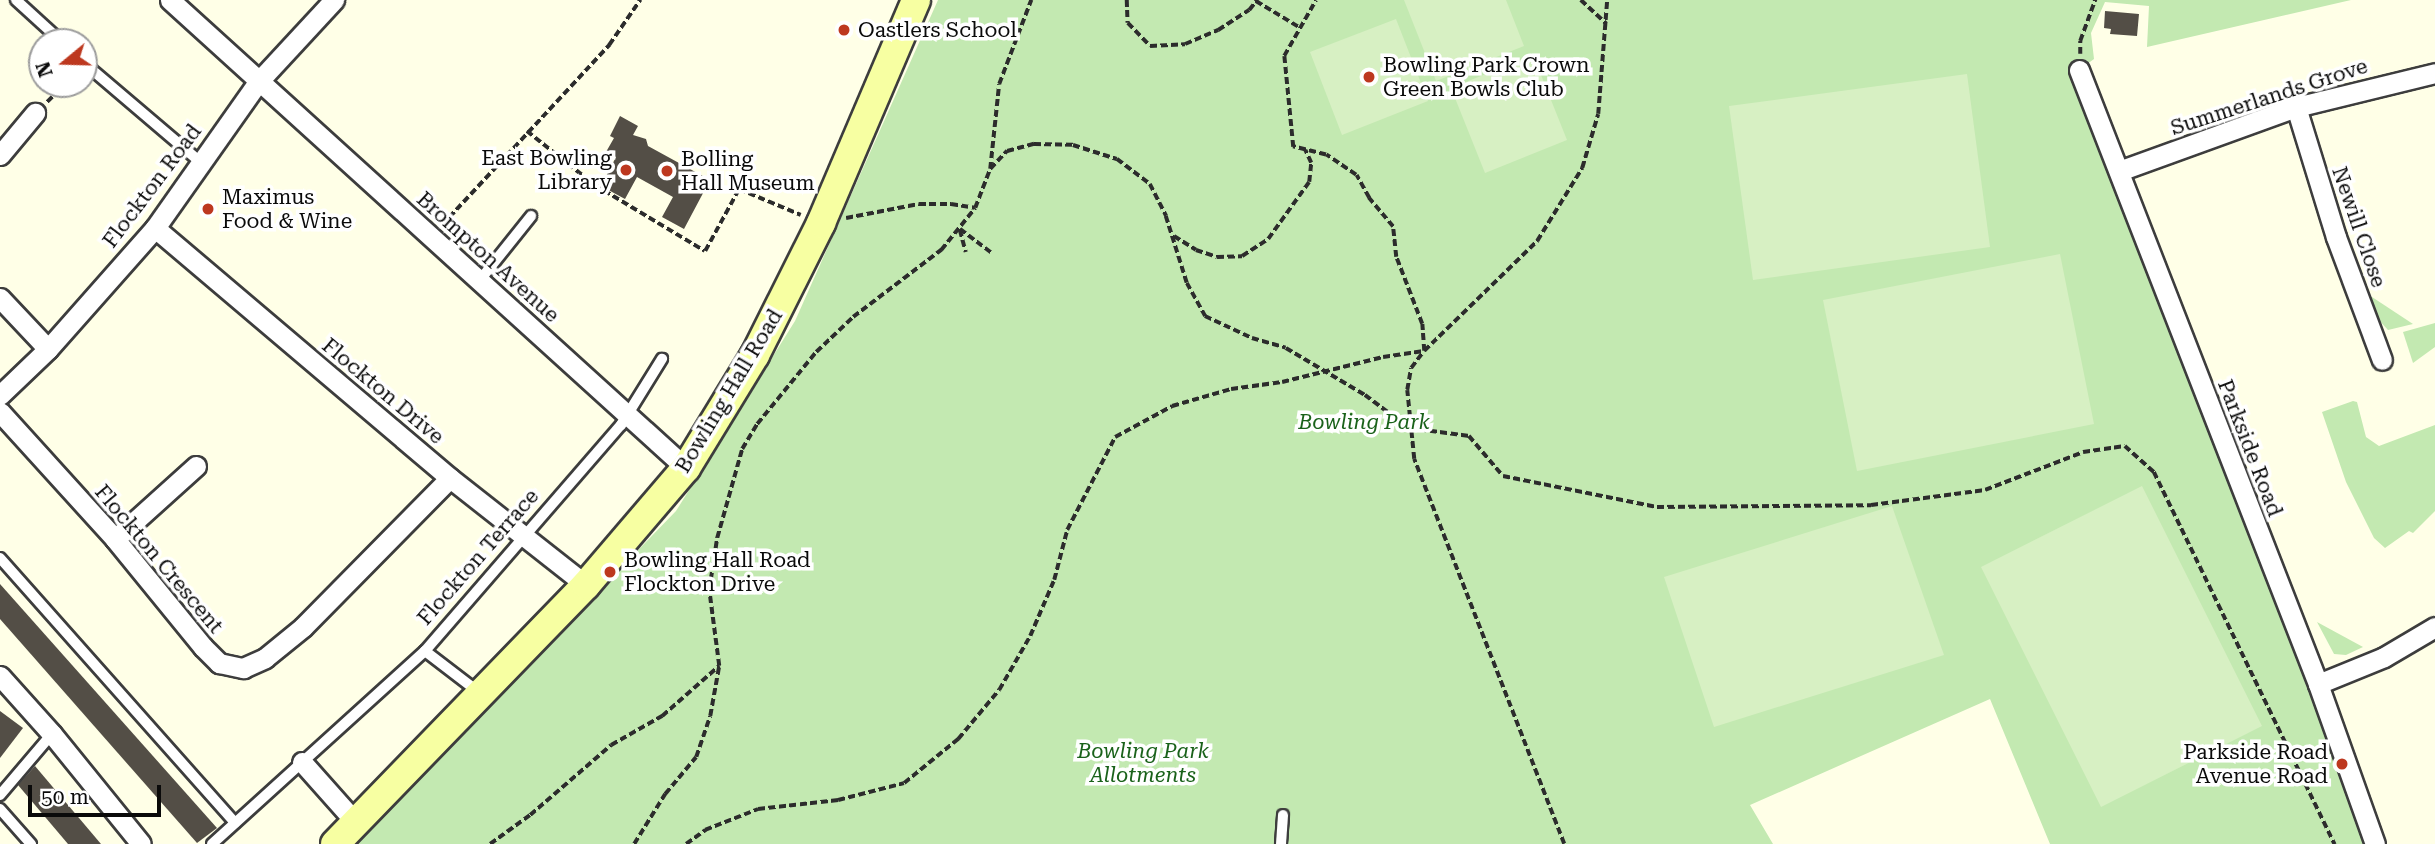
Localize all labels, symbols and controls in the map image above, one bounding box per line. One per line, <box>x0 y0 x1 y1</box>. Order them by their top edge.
place label: Oastlers School <box>858 17 1017 43</box>
marker: Oastlers School <box>836 22 852 38</box>
north arrow <box>28 28 98 98</box>
place label: Bowling Park Crown Green Bowls Club <box>1383 52 1590 102</box>
street label: Summerlands Grove <box>2167 53 2371 141</box>
text: N <box>31 59 58 80</box>
marker: Bowling Park Crown Green Bowls Club <box>1361 69 1377 85</box>
street label: Flockton Road <box>97 119 207 253</box>
place label: East Bowling Library <box>481 145 612 195</box>
place label: Bolling Hall Museum <box>681 146 815 196</box>
marker: East Bowling Library <box>618 162 634 178</box>
marker: Bolling Hall Museum <box>659 163 675 179</box>
street label: Newill Close <box>2327 163 2391 291</box>
place label: Maximus Food & Wine <box>222 184 352 234</box>
street label: Brompton Avenue <box>412 186 564 328</box>
marker: Maximus Food & Wine <box>200 201 216 217</box>
street label: Bowling Hall Road <box>670 305 788 477</box>
street label: Flockton Drive <box>317 333 449 449</box>
street label: Parkside Road <box>2212 376 2288 520</box>
park label: Bowling Park <box>1298 409 1430 435</box>
street label: Flockton Crescent <box>90 480 228 638</box>
street label: Flockton Terrace <box>412 484 544 630</box>
place label: Bowling Hall Road Flockton Drive <box>624 547 811 597</box>
marker: Bowling Hall Road Flockton Drive <box>602 564 618 580</box>
park label: Bowling Park Allotments <box>1077 738 1209 788</box>
place label: Parkside Road Avenue Road <box>2183 739 2328 789</box>
marker: Parkside Road Avenue Road <box>2334 756 2350 772</box>
scale bar <box>32 770 164 814</box>
text: 50 m <box>41 785 89 809</box>

